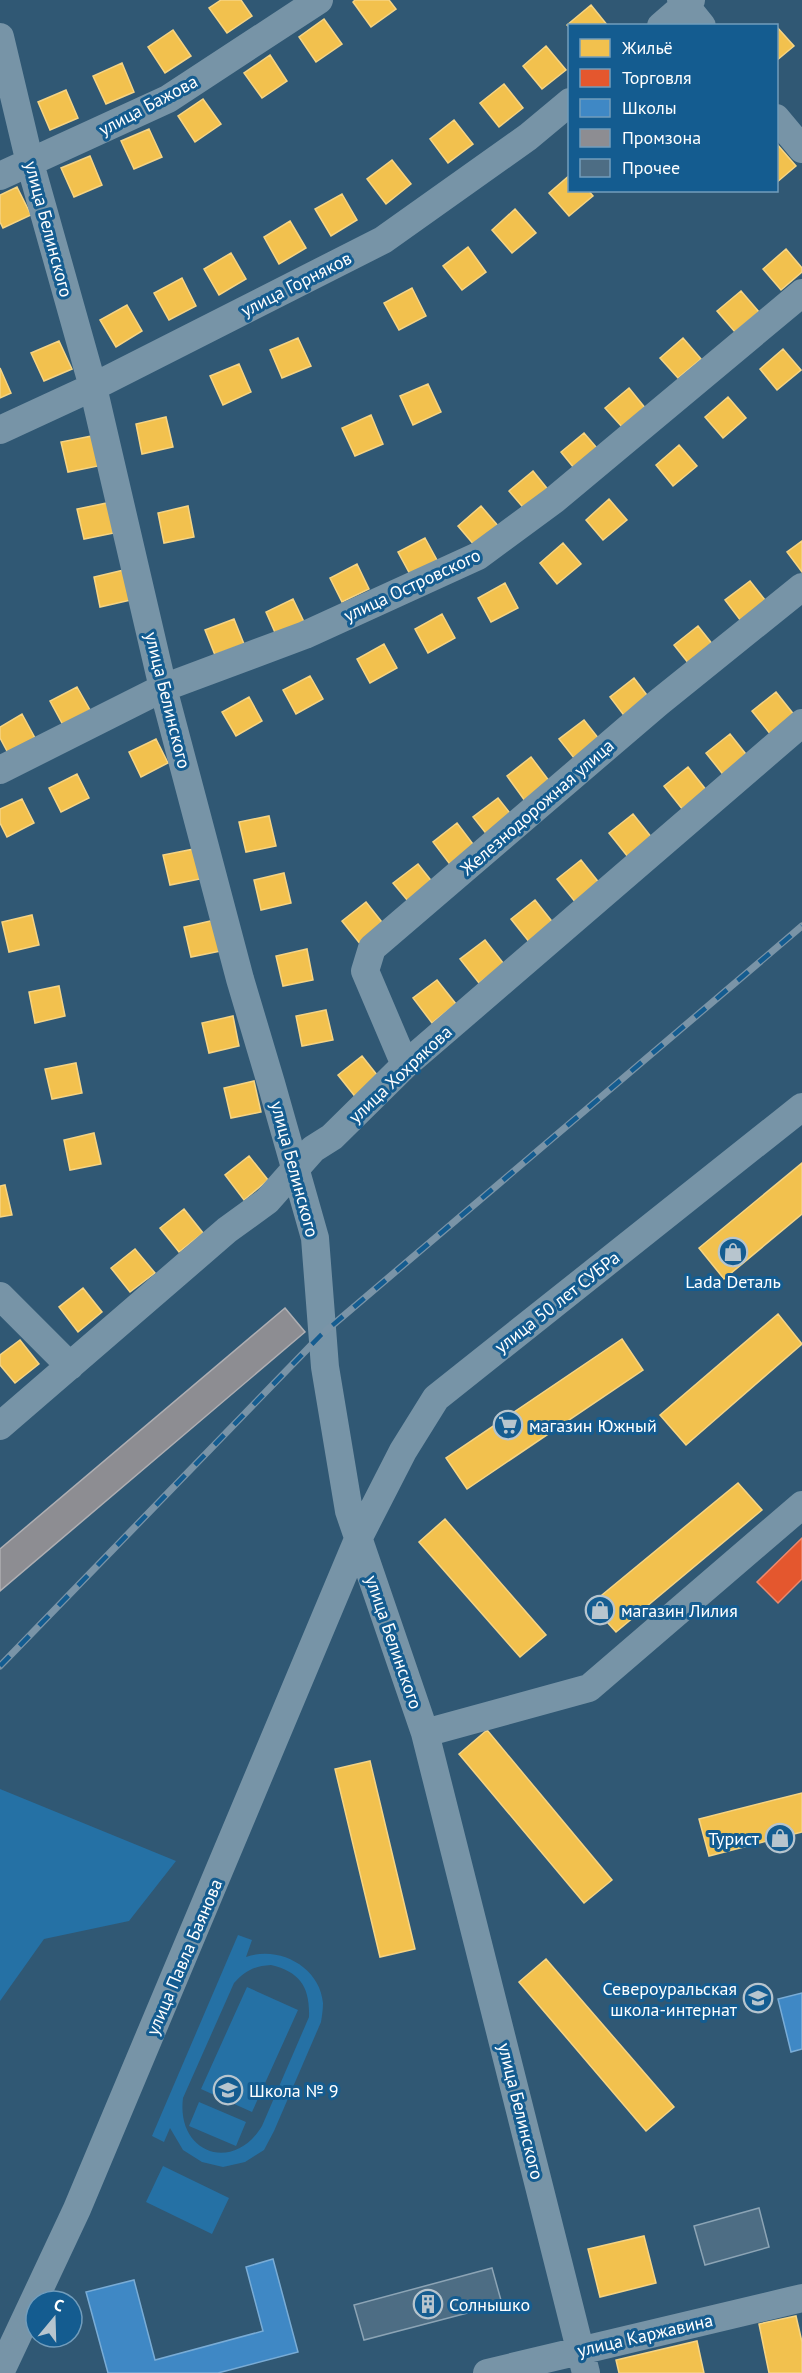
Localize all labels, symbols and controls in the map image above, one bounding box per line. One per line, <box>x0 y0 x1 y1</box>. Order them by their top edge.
legend <box>568 24 778 192</box>
text: Жильё <box>621 36 673 59</box>
text: Торговля <box>622 66 692 89</box>
street label: улица Бажова <box>95 69 201 141</box>
text: Школы <box>622 96 677 119</box>
text: Промзона <box>622 126 701 149</box>
text: Прочее <box>622 156 680 179</box>
street label: улица Белинского <box>20 158 78 300</box>
street label: улица Горняков <box>237 246 355 322</box>
street label: улица Островского <box>340 543 484 627</box>
street label: улица Белинского <box>140 629 196 771</box>
street label: Железнодорожная улица <box>455 734 619 881</box>
street label: улица Хохрякова <box>343 1020 457 1128</box>
street label: улица Белинского <box>266 1098 324 1240</box>
shop icon: Lada Dеталь <box>717 1236 749 1268</box>
street label: улица 50 лет СУБРа <box>490 1246 624 1358</box>
place label: Lada Dеталь <box>685 1270 781 1293</box>
supermarket icon: магазин Южный <box>492 1409 524 1441</box>
place label: магазин Южный <box>529 1414 657 1437</box>
street label: улица Белинского <box>360 1572 428 1712</box>
shop icon: магазин Лилия <box>584 1594 616 1626</box>
place label: магазин Лилия <box>621 1599 738 1622</box>
shop icon: Турист <box>764 1822 796 1854</box>
place label: Турист <box>708 1827 760 1850</box>
street label: улица Павла Баянова <box>141 1875 227 2039</box>
place label: Североуральская школа-интернат <box>602 1977 738 2021</box>
school or university icon: Североуральская школа-интернат <box>742 1982 774 2014</box>
street label: улица Белинского <box>493 2040 549 2182</box>
school or university icon: Школа № 9 <box>212 2074 244 2106</box>
place label: Школа № 9 <box>249 2079 339 2102</box>
building icon: Солнышко <box>412 2288 444 2320</box>
north arrow <box>24 2289 84 2349</box>
place label: Солнышко <box>449 2293 530 2316</box>
text: С <box>51 2294 66 2316</box>
street label: улица Каржавина <box>575 2308 715 2362</box>

